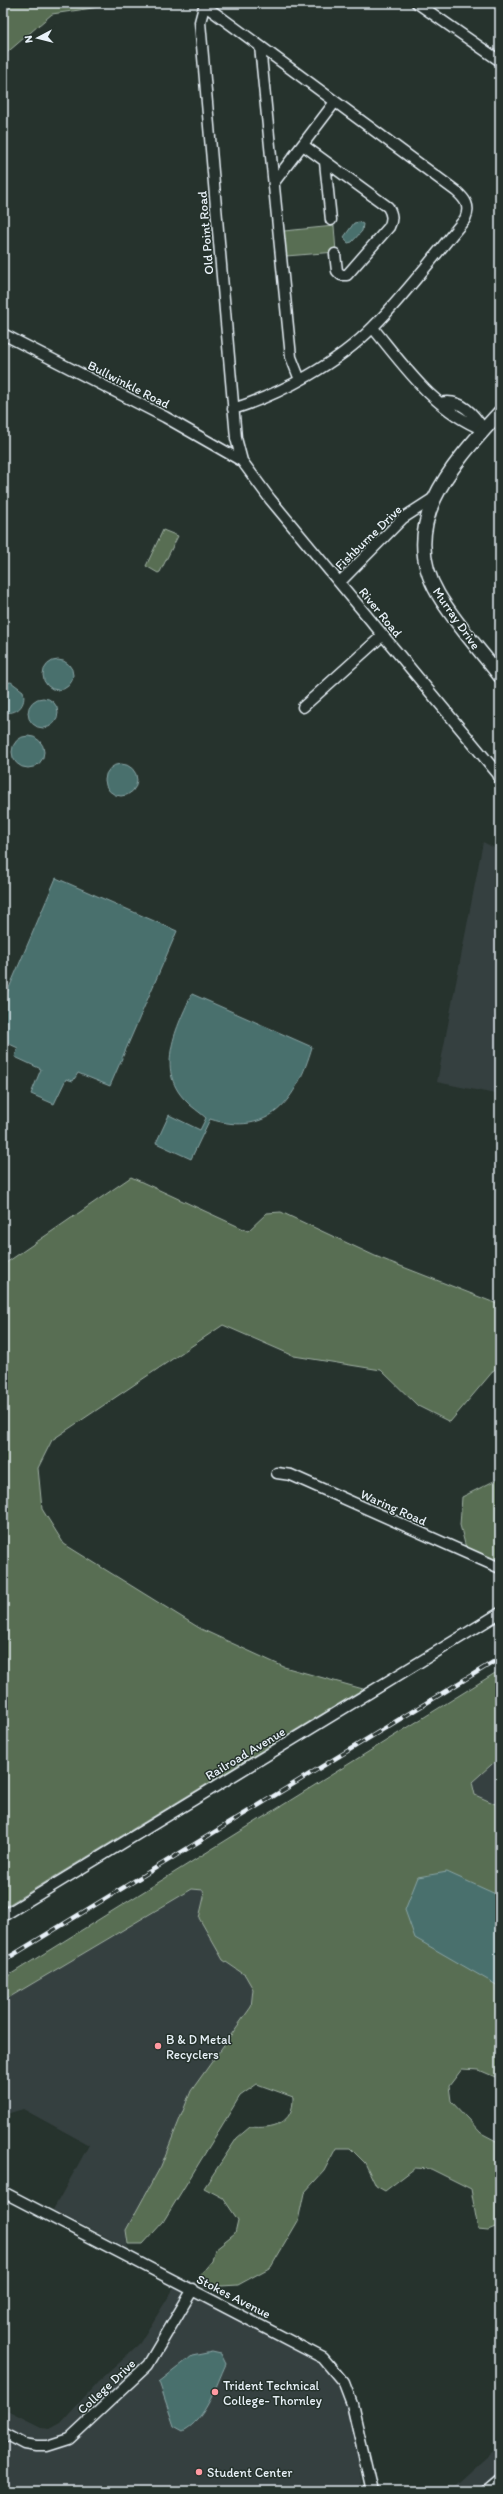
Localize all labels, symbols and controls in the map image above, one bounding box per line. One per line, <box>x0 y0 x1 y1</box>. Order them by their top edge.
north arrow <box>18 18 58 58</box>
text: N <box>22 35 35 44</box>
street label: Old Point Road <box>194 191 217 275</box>
street label: Bullwinkle Road <box>85 357 172 412</box>
street label: Fishburne Drive <box>332 502 405 573</box>
street label: River Road <box>356 584 405 640</box>
street label: Murray Drive <box>430 584 483 652</box>
street label: Waring Road <box>358 1486 429 1529</box>
street label: Railroad Avenue <box>203 1724 288 1783</box>
place label: B & D Metal Recyclers <box>166 2032 231 2062</box>
marker: B & D Metal Recyclers <box>153 2041 163 2051</box>
street label: Stokes Avenue <box>194 2271 273 2322</box>
street label: College Drive <box>74 2356 138 2417</box>
place label: Trident Technical College- Thornley <box>223 2378 322 2408</box>
marker: Trident Technical College- Thornley <box>210 2387 220 2397</box>
place label: Student Center <box>207 2465 293 2480</box>
marker: Student Center <box>194 2467 204 2477</box>

